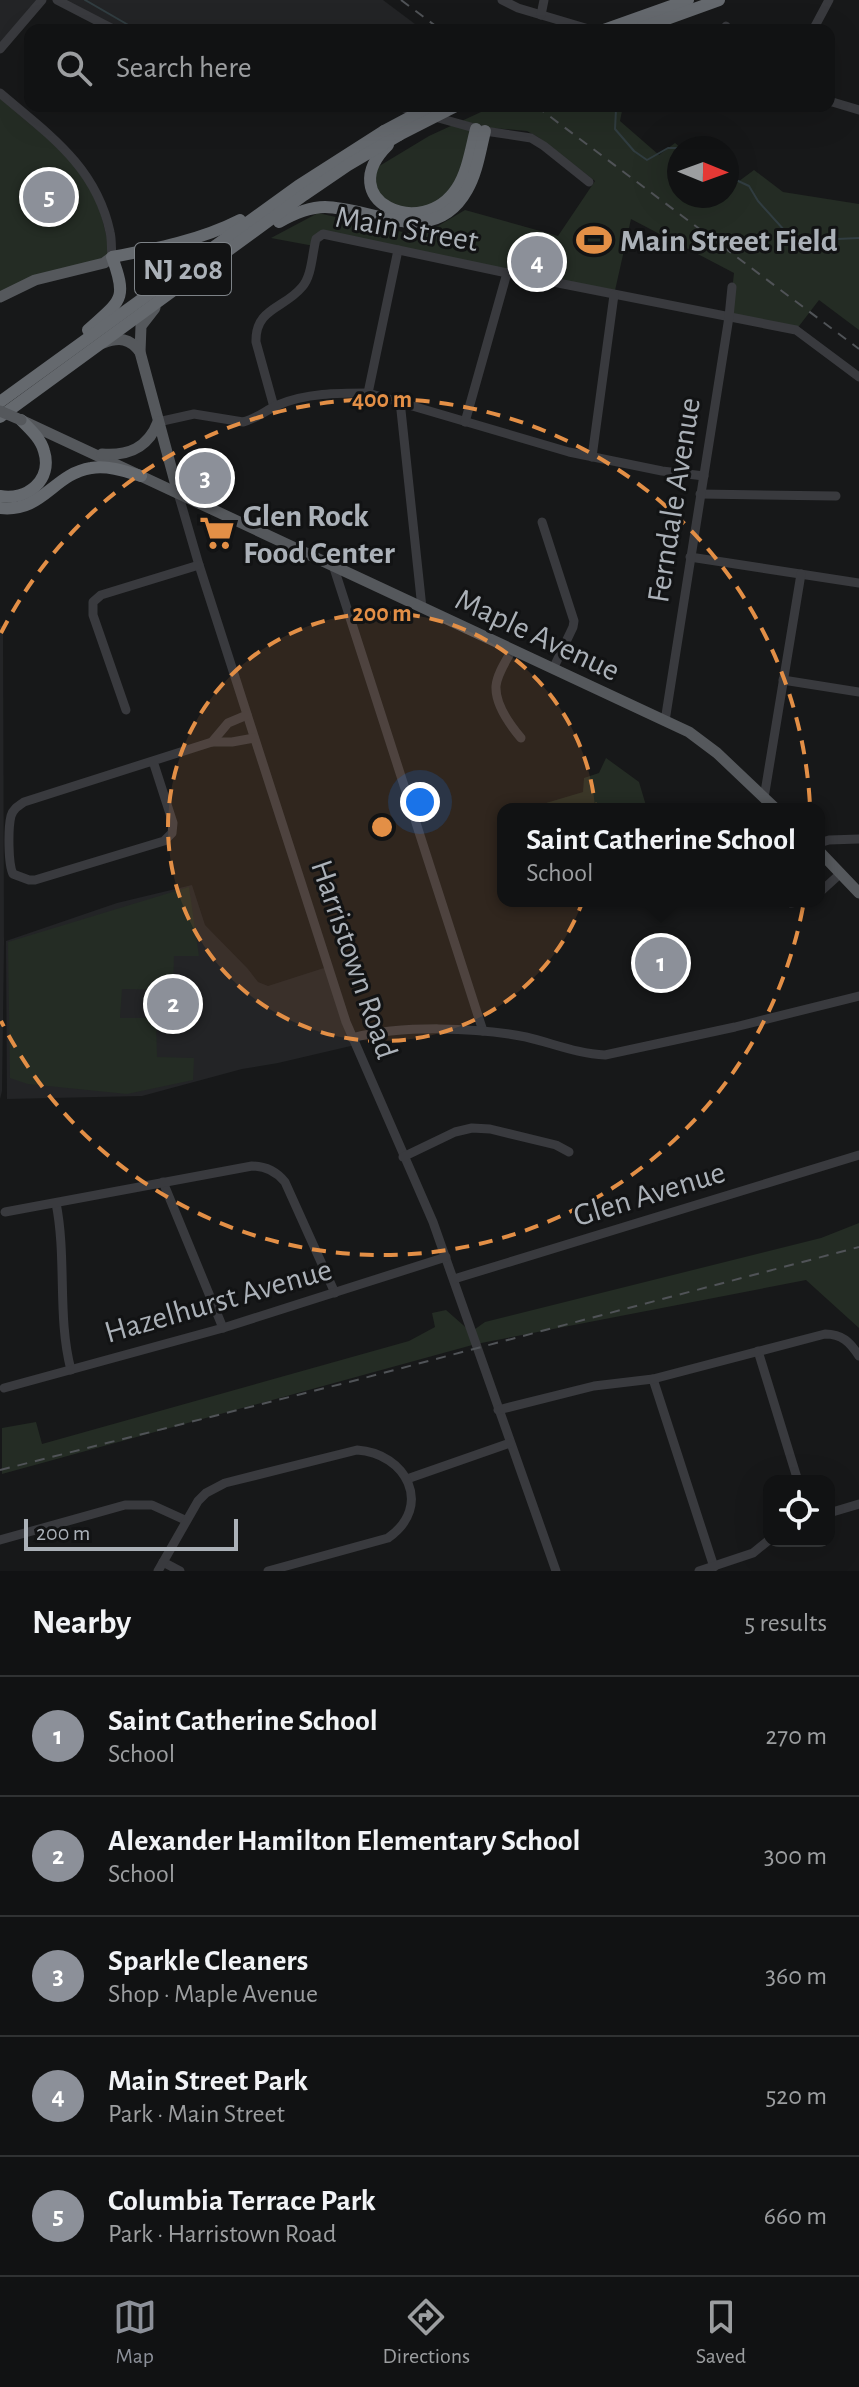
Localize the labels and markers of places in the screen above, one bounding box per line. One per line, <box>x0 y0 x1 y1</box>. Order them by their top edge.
pin: 5 <box>23 167 75 227</box>
sports icon: Main Street Field <box>575 221 613 259</box>
place label: Main Street Field <box>620 225 838 257</box>
pin: 4 <box>511 232 563 292</box>
pin: 3 <box>179 448 231 508</box>
place label: Glen Rock Food Center <box>243 500 395 569</box>
supermarket icon: Glen Rock Food Center <box>198 514 236 552</box>
centre of rings <box>368 813 396 841</box>
pin: 1 <box>635 933 687 993</box>
pin: 2 <box>147 974 199 1034</box>

